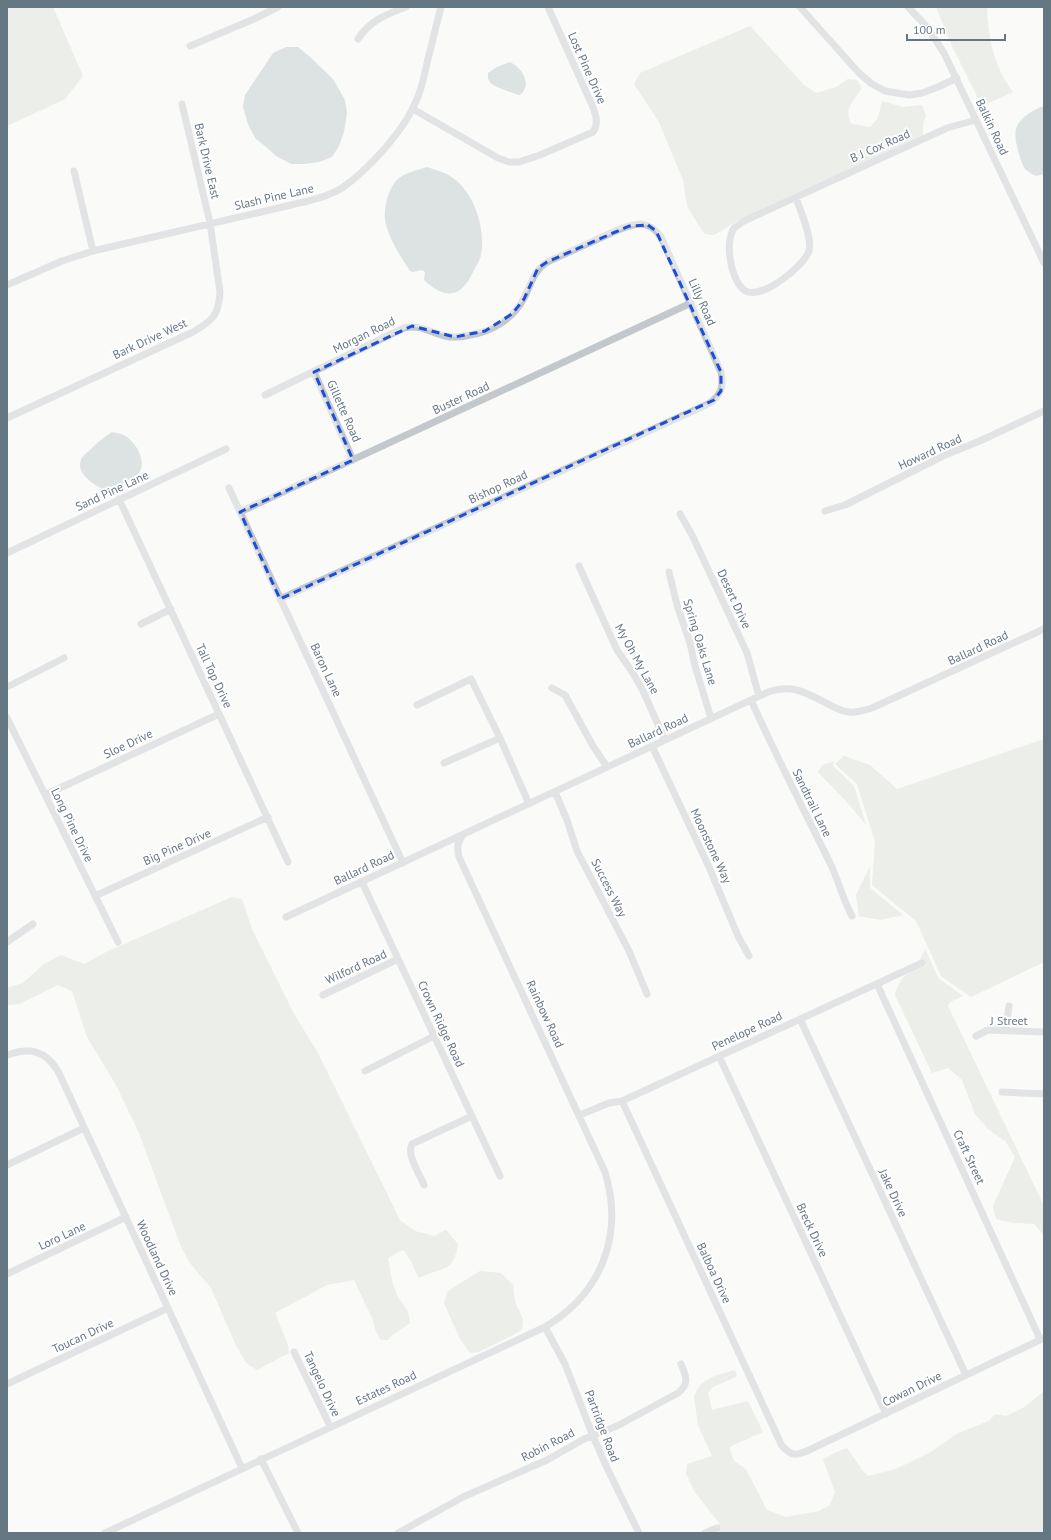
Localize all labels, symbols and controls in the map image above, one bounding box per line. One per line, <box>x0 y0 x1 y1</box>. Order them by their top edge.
scale bar <box>907 16 1005 42</box>
text: 100 m <box>913 22 946 37</box>
street label: Lost Pine Drive <box>565 30 610 106</box>
street label: Balkin Road <box>973 96 1012 157</box>
street label: Bark Drive East <box>191 122 223 200</box>
street label: B J Cox Road <box>848 126 912 165</box>
street label: Slash Pine Lane <box>233 180 315 213</box>
street label: Lilly Road <box>685 276 720 328</box>
street label: Morgan Road <box>330 313 397 356</box>
street label: Bark Drive West <box>110 315 189 362</box>
street label: Gillette Road <box>324 377 365 444</box>
street label: Buster Road <box>430 378 492 417</box>
street label: Howard Road <box>896 430 964 473</box>
street label: Bishop Road <box>466 466 530 507</box>
street label: Sand Pine Lane <box>73 467 151 514</box>
street label: Desert Drive <box>714 567 755 631</box>
street label: Spring Oaks Lane <box>680 597 721 687</box>
street label: My Oh My Lane <box>612 621 663 697</box>
street label: Ballard Road <box>945 627 1010 668</box>
street label: Baron Lane <box>307 640 345 699</box>
street label: Tall Top Drive <box>193 641 236 710</box>
street label: Ballard Road <box>625 710 690 751</box>
street label: Sloe Drive <box>101 726 155 761</box>
street label: Sandtrail Lane <box>789 766 835 839</box>
street label: Long Pine Drive <box>48 785 97 864</box>
street label: Moonstone Way <box>688 806 736 886</box>
street label: Big Pine Drive <box>141 825 213 868</box>
street label: Ballard Road <box>331 847 396 888</box>
street label: Success Way <box>588 856 631 920</box>
street label: Wilford Road <box>323 946 389 987</box>
street label: Crown Ridge Road <box>415 978 468 1069</box>
street label: Rainbow Road <box>523 978 568 1050</box>
street label: Penelope Road <box>709 1008 784 1053</box>
street label: J Street <box>989 1013 1028 1028</box>
street label: Craft Street <box>950 1127 989 1186</box>
street label: Jake Drive <box>875 1165 911 1219</box>
street label: Breck Drive <box>793 1200 831 1259</box>
street label: Loro Lane <box>36 1218 88 1253</box>
street label: Woodland Drive <box>133 1218 181 1298</box>
street label: Balboa Drive <box>694 1240 735 1306</box>
street label: Toucan Drive <box>50 1315 116 1356</box>
street label: Tangelo Drive <box>301 1349 344 1419</box>
street label: Estates Road <box>353 1367 419 1408</box>
street label: Cowan Drive <box>880 1368 944 1409</box>
street label: Partridge Road <box>582 1388 623 1464</box>
street label: Robin Road <box>519 1425 577 1464</box>

